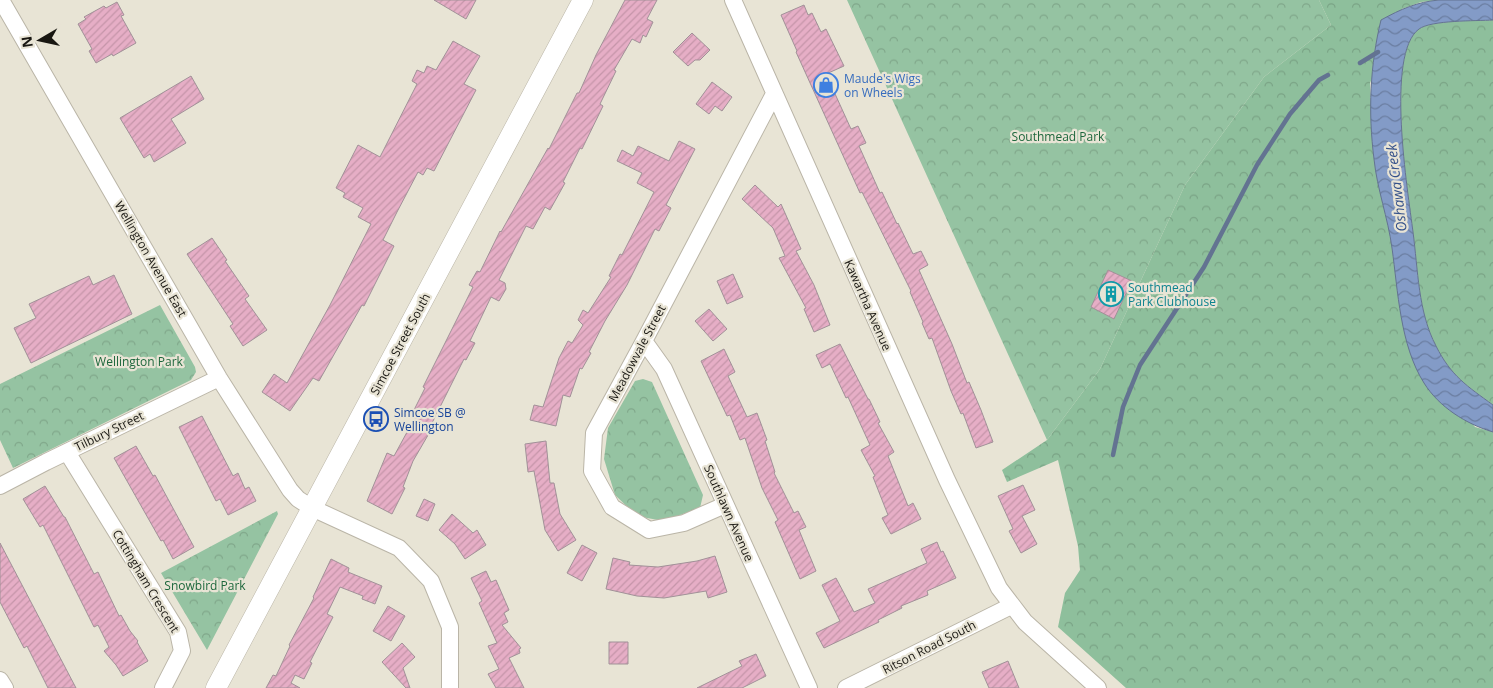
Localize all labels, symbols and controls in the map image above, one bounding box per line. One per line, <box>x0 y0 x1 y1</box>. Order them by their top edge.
north arrow <box>15 15 65 65</box>
text: N <box>16 35 37 49</box>
place label: Maude's Wigs on Wheels <box>844 70 921 101</box>
shop icon: Maude's Wigs on Wheels <box>813 72 839 98</box>
park label: Southmead Park <box>1012 128 1105 145</box>
water label: Oshawa Creek <box>1381 142 1411 233</box>
street label: Wellington Avenue East <box>111 198 191 320</box>
street label: Kawartha Avenue <box>840 257 896 353</box>
place label: Southmead Park Clubhouse <box>1128 279 1216 310</box>
building icon: Southmead Park Clubhouse <box>1098 281 1124 307</box>
street label: Simcoe Street South <box>366 290 434 398</box>
street label: Meadowvale Street <box>604 302 670 404</box>
park label: Wellington Park <box>95 353 184 370</box>
place label: Simcoe SB @ Wellington <box>394 404 466 435</box>
bus stop icon: Simcoe SB @ Wellington <box>363 406 389 432</box>
street label: Tilbury Street <box>72 407 146 455</box>
street label: Southlawn Avenue <box>700 462 758 564</box>
street label: Cottingham Crescent <box>108 526 184 636</box>
park label: Snowbird Park <box>164 577 246 594</box>
street label: Ritson Road South <box>879 616 979 678</box>

